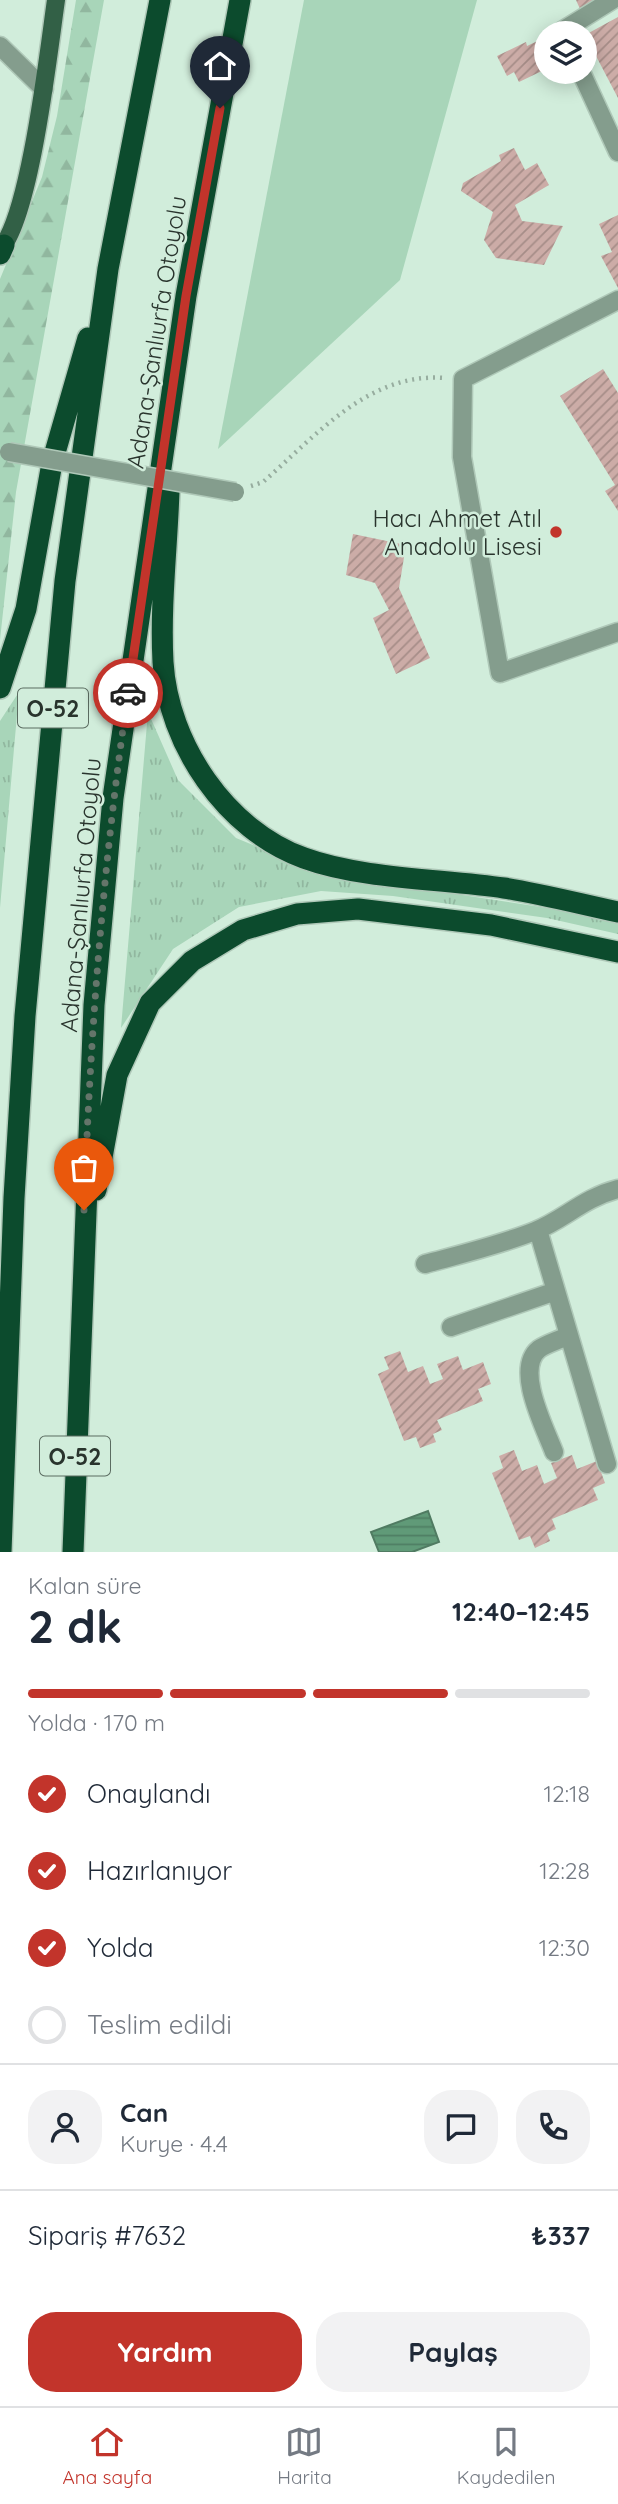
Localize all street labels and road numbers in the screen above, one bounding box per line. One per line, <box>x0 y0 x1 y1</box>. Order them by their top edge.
street label: Adana-Şanlıurfa Otoyolu <box>120 194 192 470</box>
road number: O-52 <box>18 688 88 728</box>
street label: Adana-Şanlıurfa Otoyolu <box>53 756 107 1034</box>
road number: O-52 <box>40 1436 110 1476</box>

